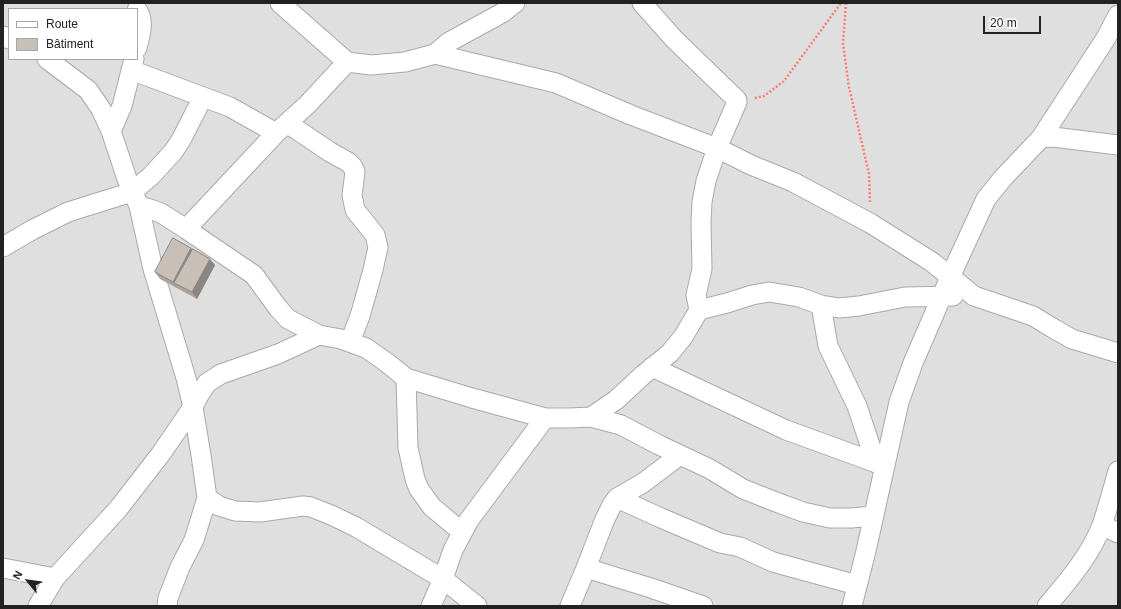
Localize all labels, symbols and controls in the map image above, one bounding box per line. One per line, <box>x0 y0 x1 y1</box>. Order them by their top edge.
legend <box>8 8 138 60</box>
scale bar <box>985 8 1043 34</box>
text: 20 m <box>990 16 1017 30</box>
text: Route <box>46 17 78 31</box>
text: Bâtiment <box>46 37 93 51</box>
north arrow <box>8 561 48 601</box>
text: N <box>10 569 25 582</box>

